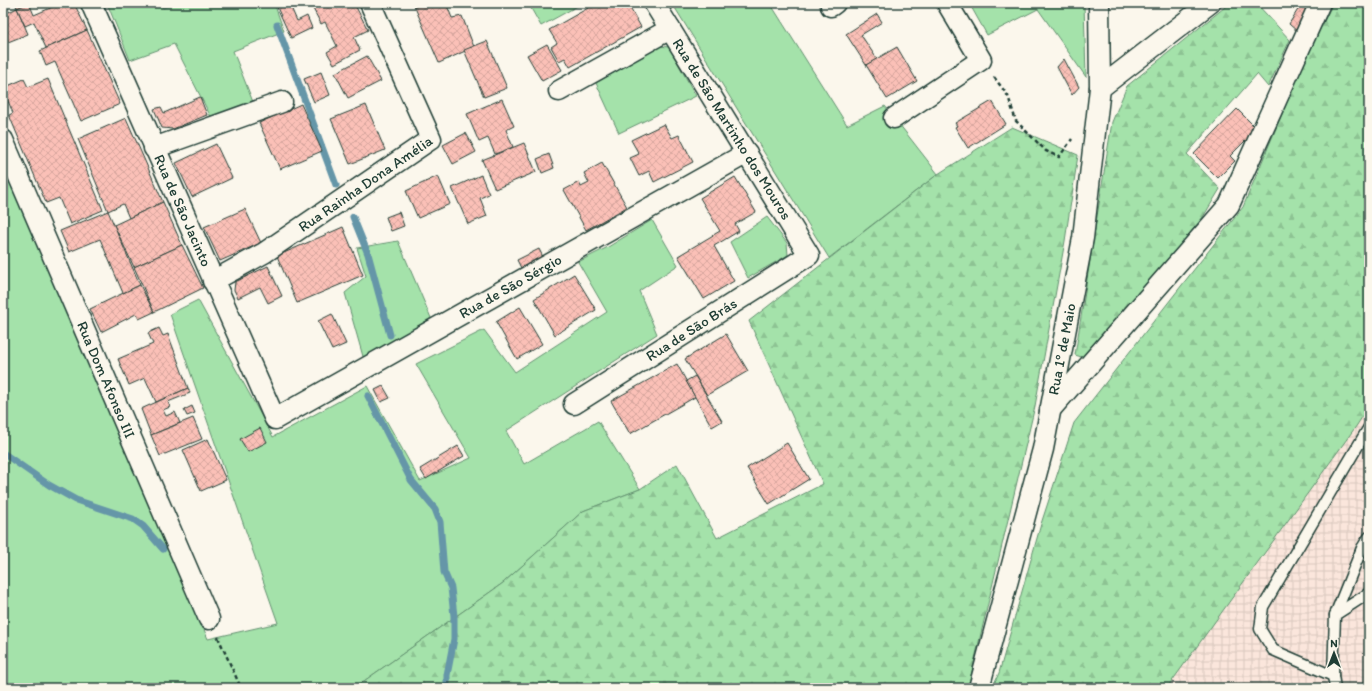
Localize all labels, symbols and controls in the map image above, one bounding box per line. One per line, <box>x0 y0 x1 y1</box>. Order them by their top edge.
street label: Rua de São Martinho dos Mouros <box>669 35 796 223</box>
street label: Rua Rainha Dona Amélia <box>295 131 436 236</box>
street label: Rua de São Jacinto <box>150 152 216 270</box>
street label: Rua de São Sérgio <box>456 250 565 322</box>
street label: Rua de São Brás <box>643 294 741 365</box>
street label: Rua 1º de Maio <box>1044 302 1080 396</box>
street label: Rua Dom Afonso III <box>73 319 139 441</box>
north arrow <box>1314 633 1354 673</box>
text: N <box>1330 637 1338 650</box>

